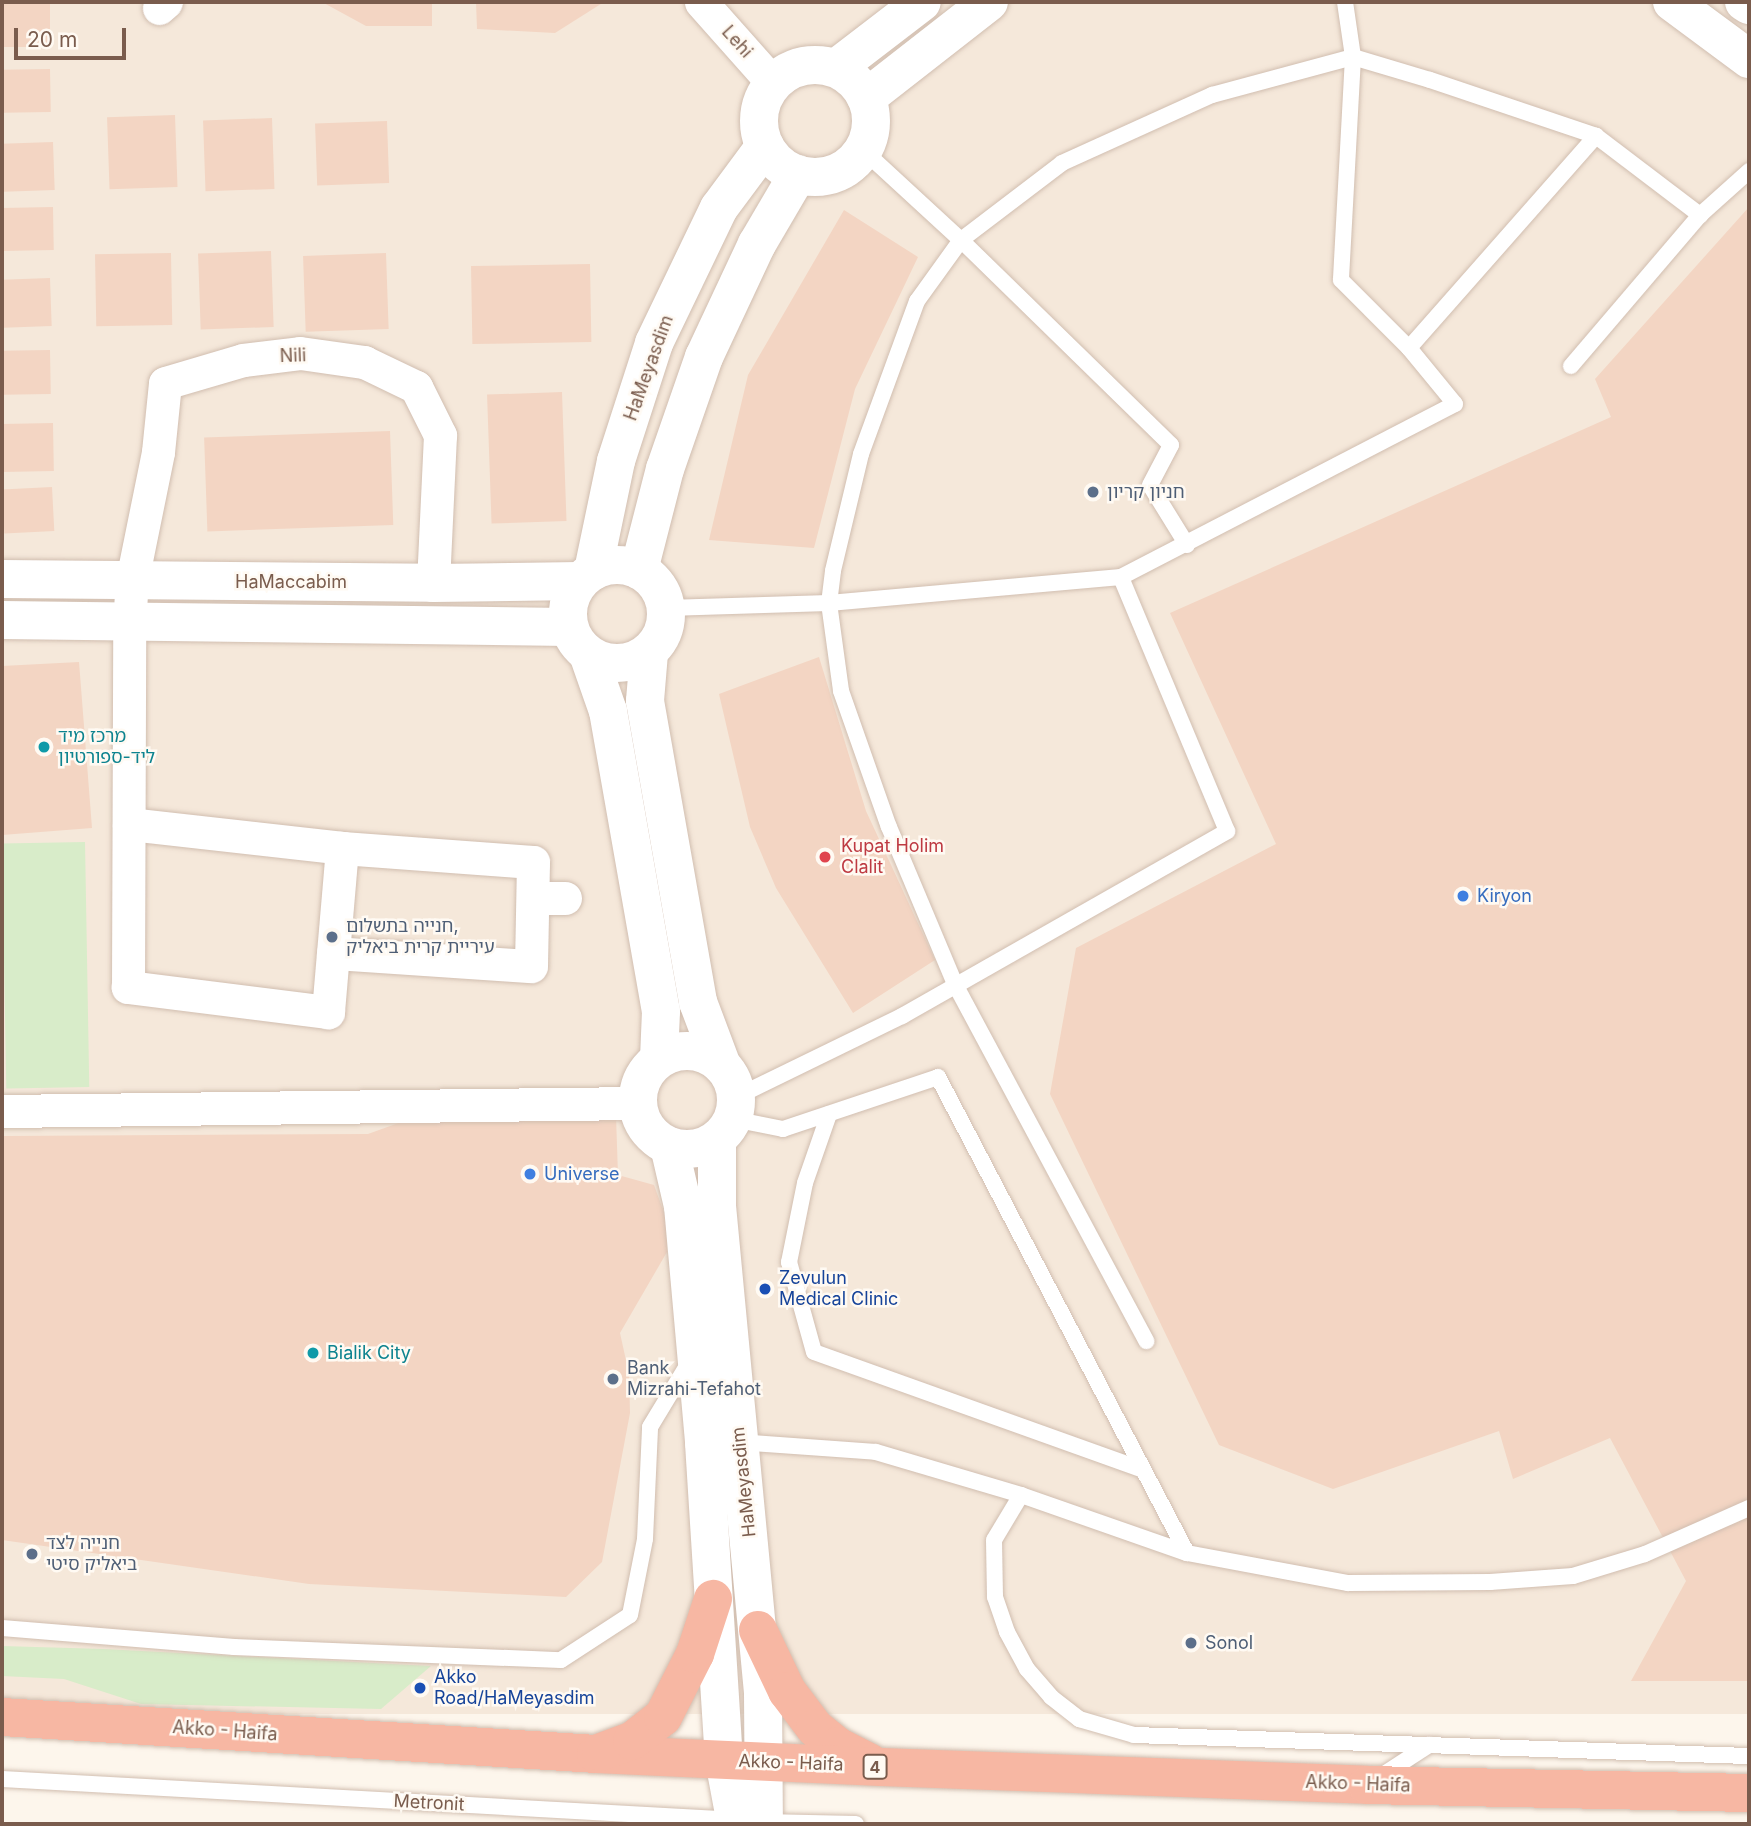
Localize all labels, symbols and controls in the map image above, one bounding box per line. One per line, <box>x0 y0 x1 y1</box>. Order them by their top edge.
scale bar <box>18 14 130 58</box>
street label: Lehi <box>717 22 757 62</box>
text: 20 m <box>27 27 77 52</box>
street label: HaMeyasdim <box>620 312 678 424</box>
street label: Nili <box>279 345 307 367</box>
place label: חניון קריון <box>1107 481 1185 503</box>
marker: חניון קריון <box>1085 484 1101 500</box>
street label: HaMaccabim <box>235 571 347 593</box>
place label: מרכז מיד ליד-ספורטיון <box>58 726 155 768</box>
marker: מרכז מיד ליד-ספורטיון <box>36 739 52 755</box>
place label: Kupat Holim Clalit <box>841 836 944 878</box>
marker: Kupat Holim Clalit <box>815 847 835 867</box>
place label: Kiryon <box>1477 885 1532 907</box>
marker: Kiryon <box>1455 888 1471 904</box>
place label: חנייה בתשלום, עיריית קרית ביאליק <box>346 916 495 958</box>
marker: חנייה בתשלום, עיריית קרית ביאליק <box>324 929 340 945</box>
place label: Universe <box>544 1163 619 1185</box>
marker: Universe <box>522 1166 538 1182</box>
place label: Zevulun Medical Clinic <box>779 1268 898 1310</box>
marker: Zevulun Medical Clinic <box>757 1281 773 1297</box>
place label: Bialik City <box>327 1342 411 1364</box>
marker: Bialik City <box>305 1345 321 1361</box>
place label: Bank Mizrahi-Tefahot <box>627 1358 761 1400</box>
marker: Bank Mizrahi-Tefahot <box>605 1371 621 1387</box>
street label: HaMeyasdim <box>727 1426 761 1538</box>
place label: חנייה לצד ביאליק סיטי <box>46 1533 137 1576</box>
marker: חנייה לצד ביאליק סיטי <box>24 1546 40 1562</box>
place label: Sonol <box>1205 1632 1253 1654</box>
marker: Sonol <box>1183 1635 1199 1651</box>
place label: Akko Road/HaMeyasdim <box>434 1667 595 1710</box>
marker: Akko Road/HaMeyasdim <box>412 1680 428 1696</box>
street label: Akko - Haifa <box>172 1717 278 1745</box>
street label: Akko - Haifa <box>738 1750 844 1776</box>
road number: 4 <box>861 1754 889 1779</box>
street label: Akko - Haifa <box>1305 1771 1411 1797</box>
street label: Metronit <box>393 1790 465 1816</box>

